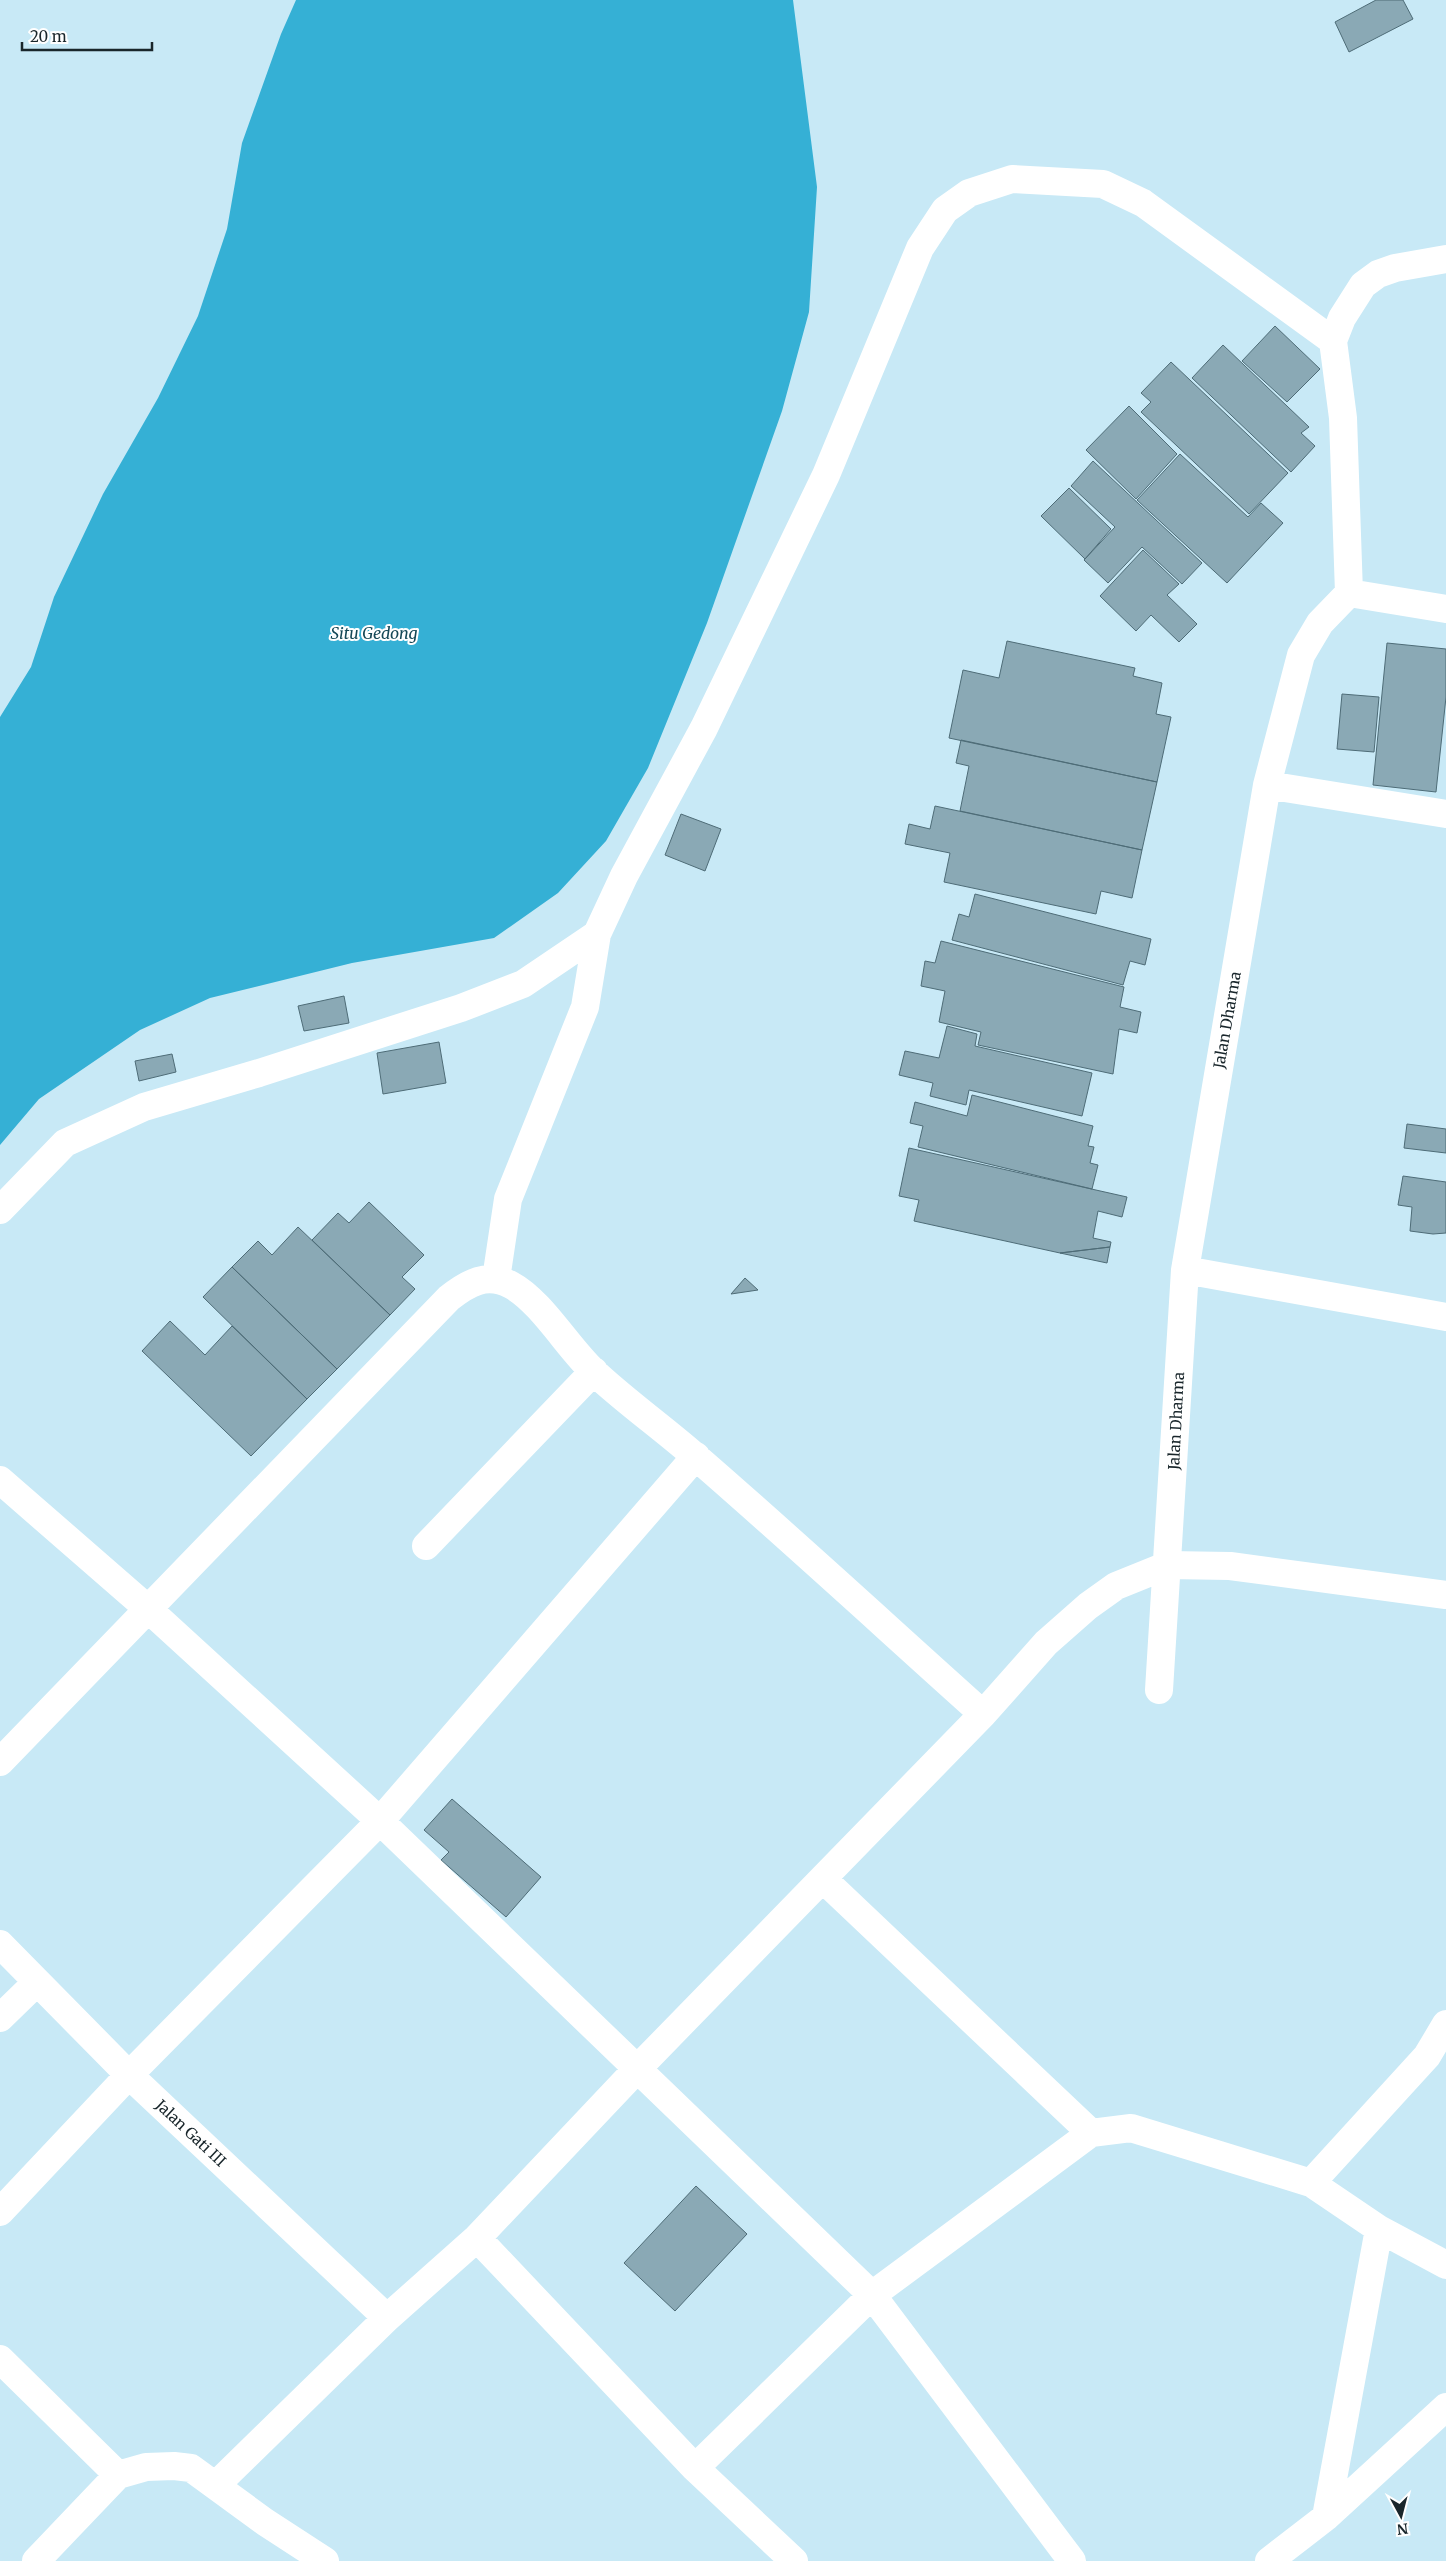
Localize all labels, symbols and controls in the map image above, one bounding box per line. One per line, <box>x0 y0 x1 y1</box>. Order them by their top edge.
scale bar <box>22 20 152 52</box>
text: 20 m <box>30 27 67 46</box>
water label: Situ Gedong <box>331 623 418 643</box>
street label: Jalan Dharma <box>1209 970 1245 1071</box>
street label: Jalan Dharma <box>1164 1371 1188 1472</box>
street label: Jalan Gati III <box>151 2095 230 2170</box>
north arrow <box>1376 2491 1426 2541</box>
text: N <box>1396 2519 1409 2539</box>

